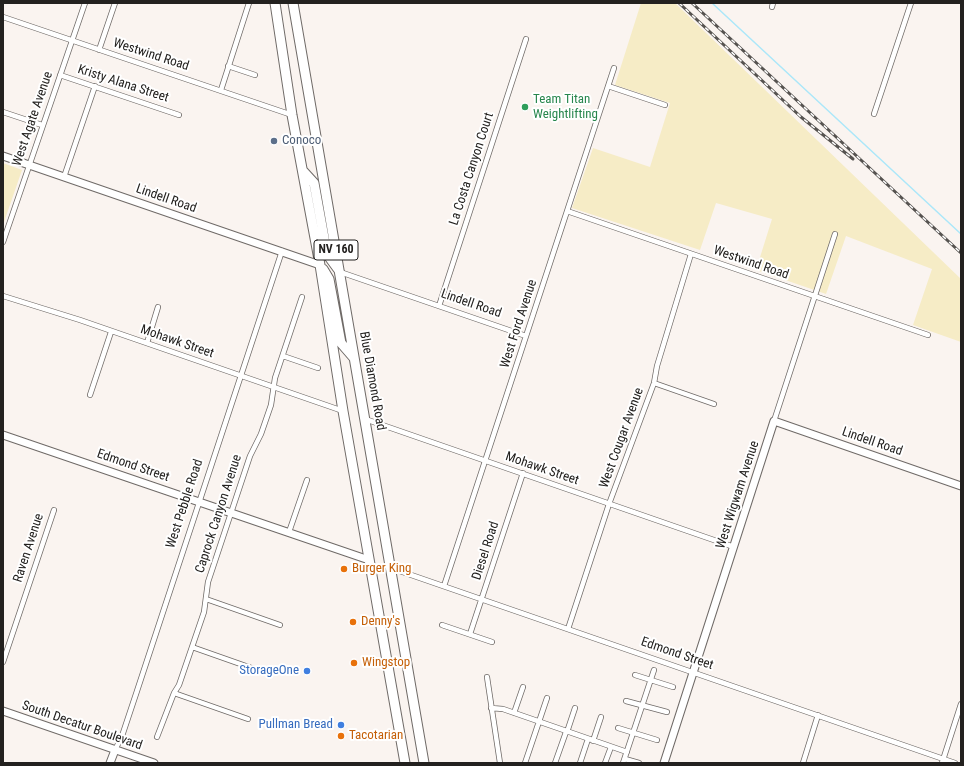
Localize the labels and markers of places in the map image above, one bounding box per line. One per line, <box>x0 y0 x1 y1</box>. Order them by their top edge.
place label: Team Titan Weightlifting <box>533 92 598 123</box>
marker: Team Titan Weightlifting <box>520 102 530 112</box>
place label: Conoco <box>282 133 321 149</box>
marker: Conoco <box>269 136 279 146</box>
place label: Burger King <box>352 561 411 577</box>
marker: Burger King <box>339 564 349 574</box>
place label: Denny's <box>361 614 400 630</box>
marker: Denny's <box>348 617 358 627</box>
place label: Wingstop <box>362 655 410 671</box>
marker: Wingstop <box>349 658 359 668</box>
place label: StorageOne <box>239 663 299 679</box>
marker: StorageOne <box>302 666 312 676</box>
place label: Pullman Bread <box>259 717 333 733</box>
marker: Pullman Bread <box>336 720 346 730</box>
place label: Tacotarian <box>349 728 403 744</box>
marker: Tacotarian <box>336 731 346 741</box>

